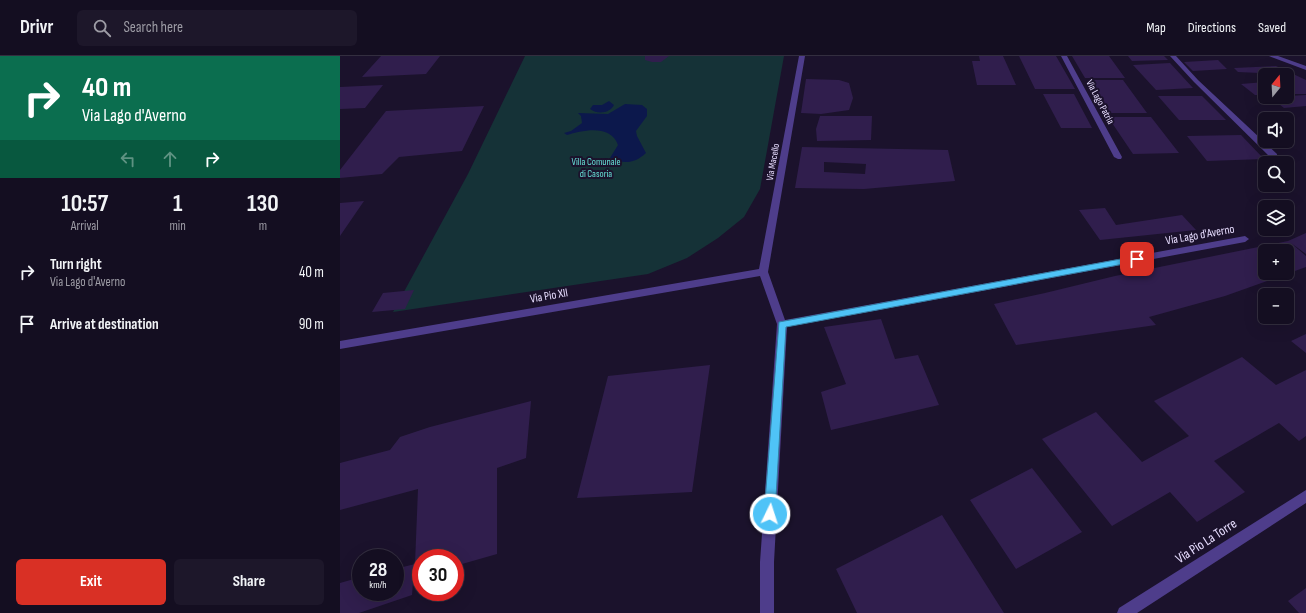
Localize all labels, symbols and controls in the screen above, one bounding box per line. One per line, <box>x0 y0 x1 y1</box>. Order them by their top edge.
search box <box>77 10 357 46</box>
text: Drivr <box>20 16 53 39</box>
icon: search <box>91 17 113 39</box>
text: Search here <box>123 18 183 37</box>
text: Map <box>1146 19 1166 36</box>
text: Directions <box>1188 19 1236 36</box>
text: Saved <box>1258 19 1286 36</box>
north arrow <box>1258 68 1294 104</box>
map controls <box>1258 68 1294 324</box>
text: 40 m <box>82 71 131 104</box>
icon: right <box>16 72 68 124</box>
street label: Via Lago Patria <box>1083 78 1117 126</box>
text: Via Lago d'Averno <box>82 105 187 126</box>
button: sound <box>1258 112 1294 148</box>
street label: Via Macello <box>764 143 782 181</box>
icon: left <box>117 148 139 170</box>
icon: ahead <box>159 148 181 170</box>
icon: right <box>201 148 223 170</box>
park label: Villa Comunale di Casoria <box>571 156 621 180</box>
button: search <box>1258 156 1294 192</box>
text: 10:57 <box>61 189 108 218</box>
text: 1 <box>173 189 182 218</box>
text: 130 <box>247 189 279 218</box>
button: layers <box>1258 200 1294 236</box>
text: Arrival <box>71 218 99 234</box>
text: min <box>169 218 186 234</box>
text: m <box>259 218 267 234</box>
street label: Via Lago d'Averno <box>1164 222 1236 248</box>
pin <box>1120 242 1154 276</box>
button: + <box>1258 244 1294 280</box>
icon: arrive <box>1126 248 1148 270</box>
text: Turn right <box>50 255 102 274</box>
icon: right <box>16 261 38 283</box>
text: 40 m <box>299 263 324 282</box>
text: Via Lago d'Averno <box>50 274 125 290</box>
street label: Via Pio XII <box>529 285 569 307</box>
button: − <box>1258 288 1294 324</box>
icon: arrive <box>16 313 38 335</box>
text: Arrive at destination <box>50 315 159 334</box>
text: 90 m <box>299 315 324 334</box>
position arrow <box>749 493 791 535</box>
street label: Via Pio La Torre <box>1172 515 1240 567</box>
speed limit sign: 30 <box>412 549 464 601</box>
text: 28 <box>369 558 387 582</box>
button: Exit <box>16 559 166 605</box>
button: Share <box>174 559 324 605</box>
text: km/h <box>369 579 387 591</box>

